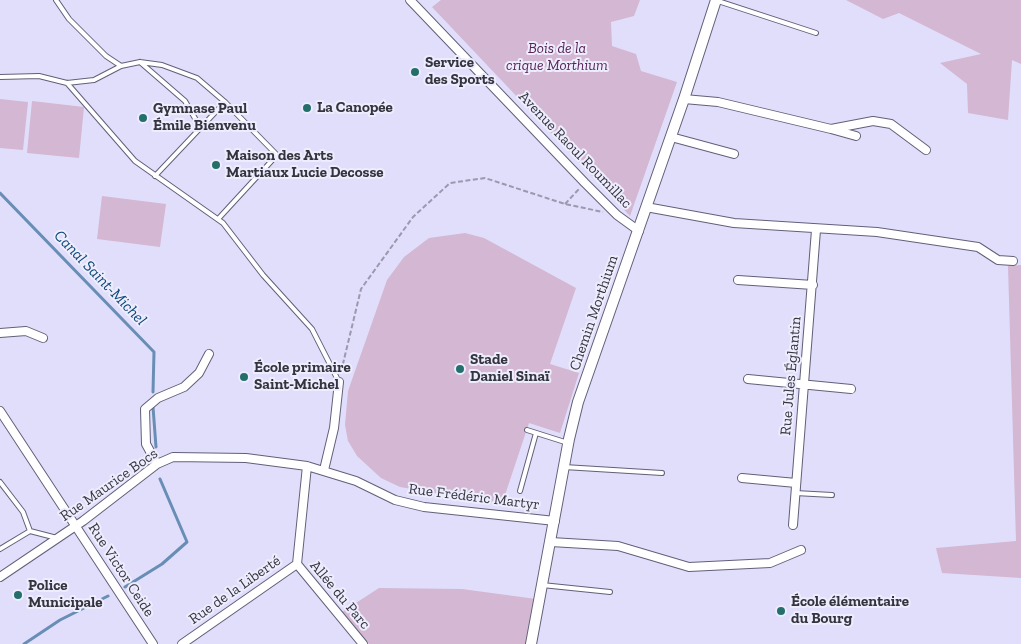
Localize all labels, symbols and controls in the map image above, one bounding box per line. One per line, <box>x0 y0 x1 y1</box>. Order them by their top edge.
park label: Bois de la crique Morthium <box>506 40 608 75</box>
place label: Service des Sports <box>425 54 495 89</box>
marker: Service des Sports <box>409 66 421 78</box>
street label: Avenue Raoul Roumillac <box>515 88 635 212</box>
place label: La Canopée <box>317 99 393 117</box>
place label: Gymnase Paul Émile Bienvenu <box>153 100 256 135</box>
marker: La Canopée <box>301 102 313 114</box>
marker: Gymnase Paul Émile Bienvenu <box>137 112 149 124</box>
place label: Maison des Arts Martiaux Lucie Decosse <box>226 147 384 182</box>
marker: Maison des Arts Martiaux Lucie Decosse <box>210 159 222 171</box>
water label: Canal Saint-Michel <box>50 226 150 330</box>
street label: Chemin Morthium <box>566 253 622 373</box>
street label: Rue Jules Églantin <box>777 316 805 436</box>
place label: Stade Daniel Sinaï <box>470 351 550 386</box>
place label: École primaire Saint-Michel <box>254 359 351 394</box>
marker: Stade Daniel Sinaï <box>454 363 466 375</box>
marker: École primaire Saint-Michel <box>238 371 250 383</box>
street label: Rue Maurice Bocs <box>57 445 161 525</box>
street label: Rue Frédéric Martyr <box>407 480 541 514</box>
street label: Rue Victor Ceide <box>84 520 158 620</box>
street label: Rue de la Liberté <box>186 552 284 628</box>
street label: Allée du Parc <box>306 557 374 633</box>
place label: Police Municipale <box>28 577 103 612</box>
marker: Police Municipale <box>12 589 24 601</box>
place label: École élémentaire du Bourg <box>791 593 909 628</box>
marker: École élémentaire du Bourg <box>775 605 787 617</box>

